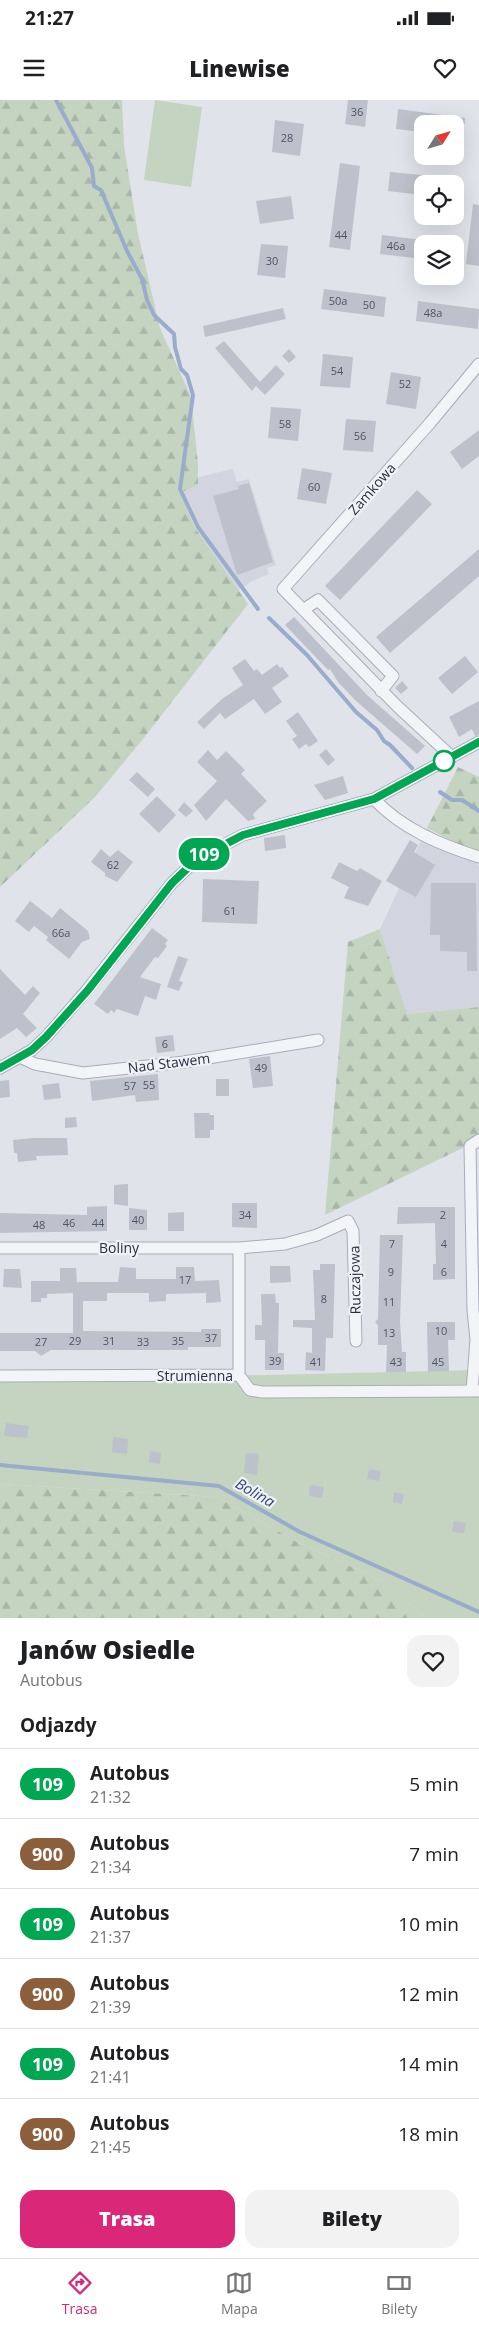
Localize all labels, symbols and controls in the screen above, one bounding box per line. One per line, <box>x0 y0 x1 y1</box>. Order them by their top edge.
text: 21:27 <box>25 5 74 31</box>
text: Linewise <box>189 53 290 83</box>
icon: menu <box>20 54 48 82</box>
icon: heart <box>431 54 459 82</box>
house number: 36 <box>351 104 363 119</box>
north arrow <box>414 115 464 165</box>
map controls <box>414 115 464 285</box>
house number: 28 <box>281 130 293 145</box>
button: locate <box>414 175 464 225</box>
house number: 44 <box>335 227 348 242</box>
button: layers <box>414 235 464 285</box>
house number: 46a <box>387 238 405 253</box>
house number: 30 <box>266 253 278 268</box>
house number: 50a <box>329 293 347 308</box>
house number: 50 <box>363 297 375 312</box>
house number: 48a <box>424 305 442 320</box>
house number: 54 <box>331 363 344 378</box>
house number: 52 <box>399 376 411 391</box>
house number: 58 <box>279 416 291 431</box>
house number: 56 <box>354 428 366 443</box>
street label: Zamkowa <box>344 459 400 519</box>
house number: 60 <box>308 479 320 494</box>
unlabelled marker <box>433 750 455 772</box>
line badge: 109 <box>175 838 233 870</box>
text: 109 <box>189 842 219 866</box>
house number: 62 <box>107 857 119 872</box>
house number: 61 <box>224 903 236 918</box>
house number: 66a <box>52 925 70 940</box>
house number: 6 <box>162 1036 168 1051</box>
street label: Nad Stawem <box>127 1048 211 1077</box>
house number: 49 <box>255 1060 267 1075</box>
house number: 55 <box>143 1077 155 1092</box>
house number: 57 <box>124 1078 136 1093</box>
house number: 34 <box>239 1207 252 1222</box>
house number: 2 <box>440 1207 446 1222</box>
house number: 40 <box>132 1212 144 1227</box>
house number: 46 <box>63 1215 75 1230</box>
house number: 44 <box>92 1215 105 1230</box>
house number: 48 <box>33 1217 45 1232</box>
house number: 7 <box>389 1236 395 1251</box>
house number: 4 <box>441 1236 448 1251</box>
street label: Boliny <box>99 1238 140 1257</box>
street label: Ruczajowa <box>344 1245 365 1315</box>
house number: 9 <box>388 1264 394 1279</box>
house number: 6 <box>441 1264 447 1279</box>
house number: 17 <box>179 1272 191 1287</box>
house number: 8 <box>321 1291 327 1306</box>
house number: 11 <box>383 1294 395 1309</box>
house number: 10 <box>435 1323 447 1338</box>
house number: 13 <box>383 1325 395 1340</box>
house number: 37 <box>205 1330 217 1345</box>
house number: 29 <box>69 1333 81 1348</box>
house number: 31 <box>103 1333 115 1348</box>
house number: 35 <box>172 1333 184 1348</box>
house number: 27 <box>35 1334 47 1349</box>
house number: 33 <box>137 1334 149 1349</box>
house number: 39 <box>269 1353 281 1368</box>
house number: 41 <box>310 1354 322 1369</box>
house number: 43 <box>390 1354 402 1369</box>
house number: 45 <box>432 1354 444 1369</box>
street label: Strumienna <box>157 1366 233 1385</box>
water label: Bolina <box>232 1473 279 1512</box>
text: Janów Osiedle <box>20 1633 195 1666</box>
button: heart <box>407 1635 459 1687</box>
text: Autobus <box>20 1669 82 1691</box>
text: Odjazdy <box>20 1712 97 1738</box>
text: Autobus <box>90 1760 170 1786</box>
text: 5 min <box>409 1771 459 1797</box>
text: 109 <box>32 1772 63 1796</box>
text: 21:32 <box>90 1786 131 1808</box>
text: Autobus <box>90 1830 170 1856</box>
text: 7 min <box>409 1841 459 1867</box>
text: 900 <box>32 1842 63 1866</box>
text: 21:34 <box>90 1856 131 1878</box>
text: Autobus <box>90 1900 170 1926</box>
text: 10 min <box>398 1911 459 1937</box>
text: 109 <box>32 1912 63 1936</box>
text: 21:37 <box>90 1926 131 1948</box>
text: Autobus <box>90 1970 170 1996</box>
text: 12 min <box>398 1981 459 2007</box>
text: 900 <box>32 1982 63 2006</box>
text: 21:39 <box>90 1996 131 2018</box>
text: Autobus <box>90 2040 170 2066</box>
text: 14 min <box>398 2051 459 2077</box>
text: 109 <box>32 2052 63 2076</box>
text: 21:41 <box>90 2066 131 2088</box>
text: Autobus <box>90 2110 170 2136</box>
text: 18 min <box>398 2121 459 2147</box>
text: 900 <box>32 2122 63 2146</box>
text: 21:45 <box>90 2136 131 2158</box>
button: Trasa <box>20 2190 235 2248</box>
button: Bilety <box>245 2190 459 2248</box>
tab: Trasa <box>62 2269 97 2318</box>
tab: Mapa <box>221 2269 258 2318</box>
tab: Bilety <box>381 2269 417 2318</box>

